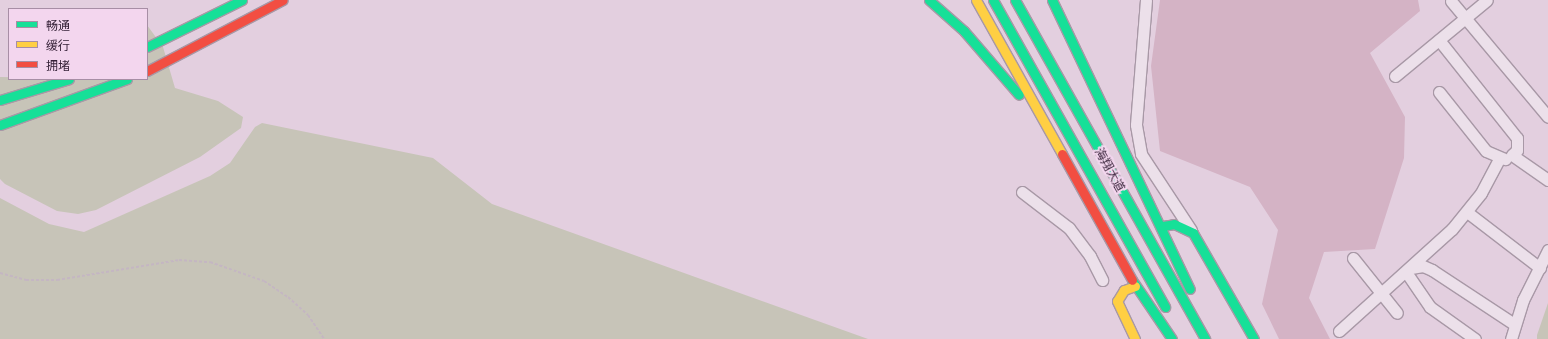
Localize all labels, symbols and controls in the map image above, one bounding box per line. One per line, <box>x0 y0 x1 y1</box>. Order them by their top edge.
legend <box>8 8 148 80</box>
text: 畅通 <box>46 18 70 33</box>
text: 缓行 <box>46 38 70 53</box>
text: 拥堵 <box>46 58 70 73</box>
street label: 海翔大道 <box>1092 146 1128 194</box>

